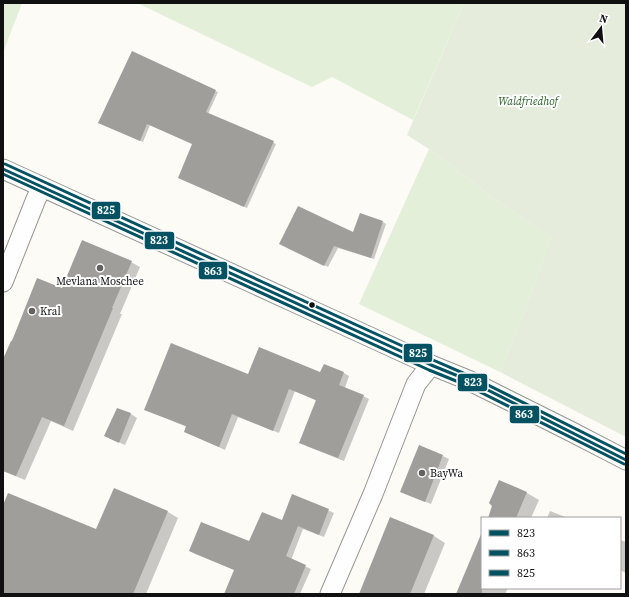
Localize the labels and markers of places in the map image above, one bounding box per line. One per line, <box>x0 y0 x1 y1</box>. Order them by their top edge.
marker: Mevlana Moschee <box>95 263 105 273</box>
place label: Mevlana Moschee <box>56 274 144 289</box>
unlabelled marker <box>307 300 317 310</box>
place label: Kral <box>40 304 61 319</box>
marker: Kral <box>27 306 37 316</box>
place label: BayWa <box>430 466 463 481</box>
marker: BayWa <box>417 468 427 478</box>

